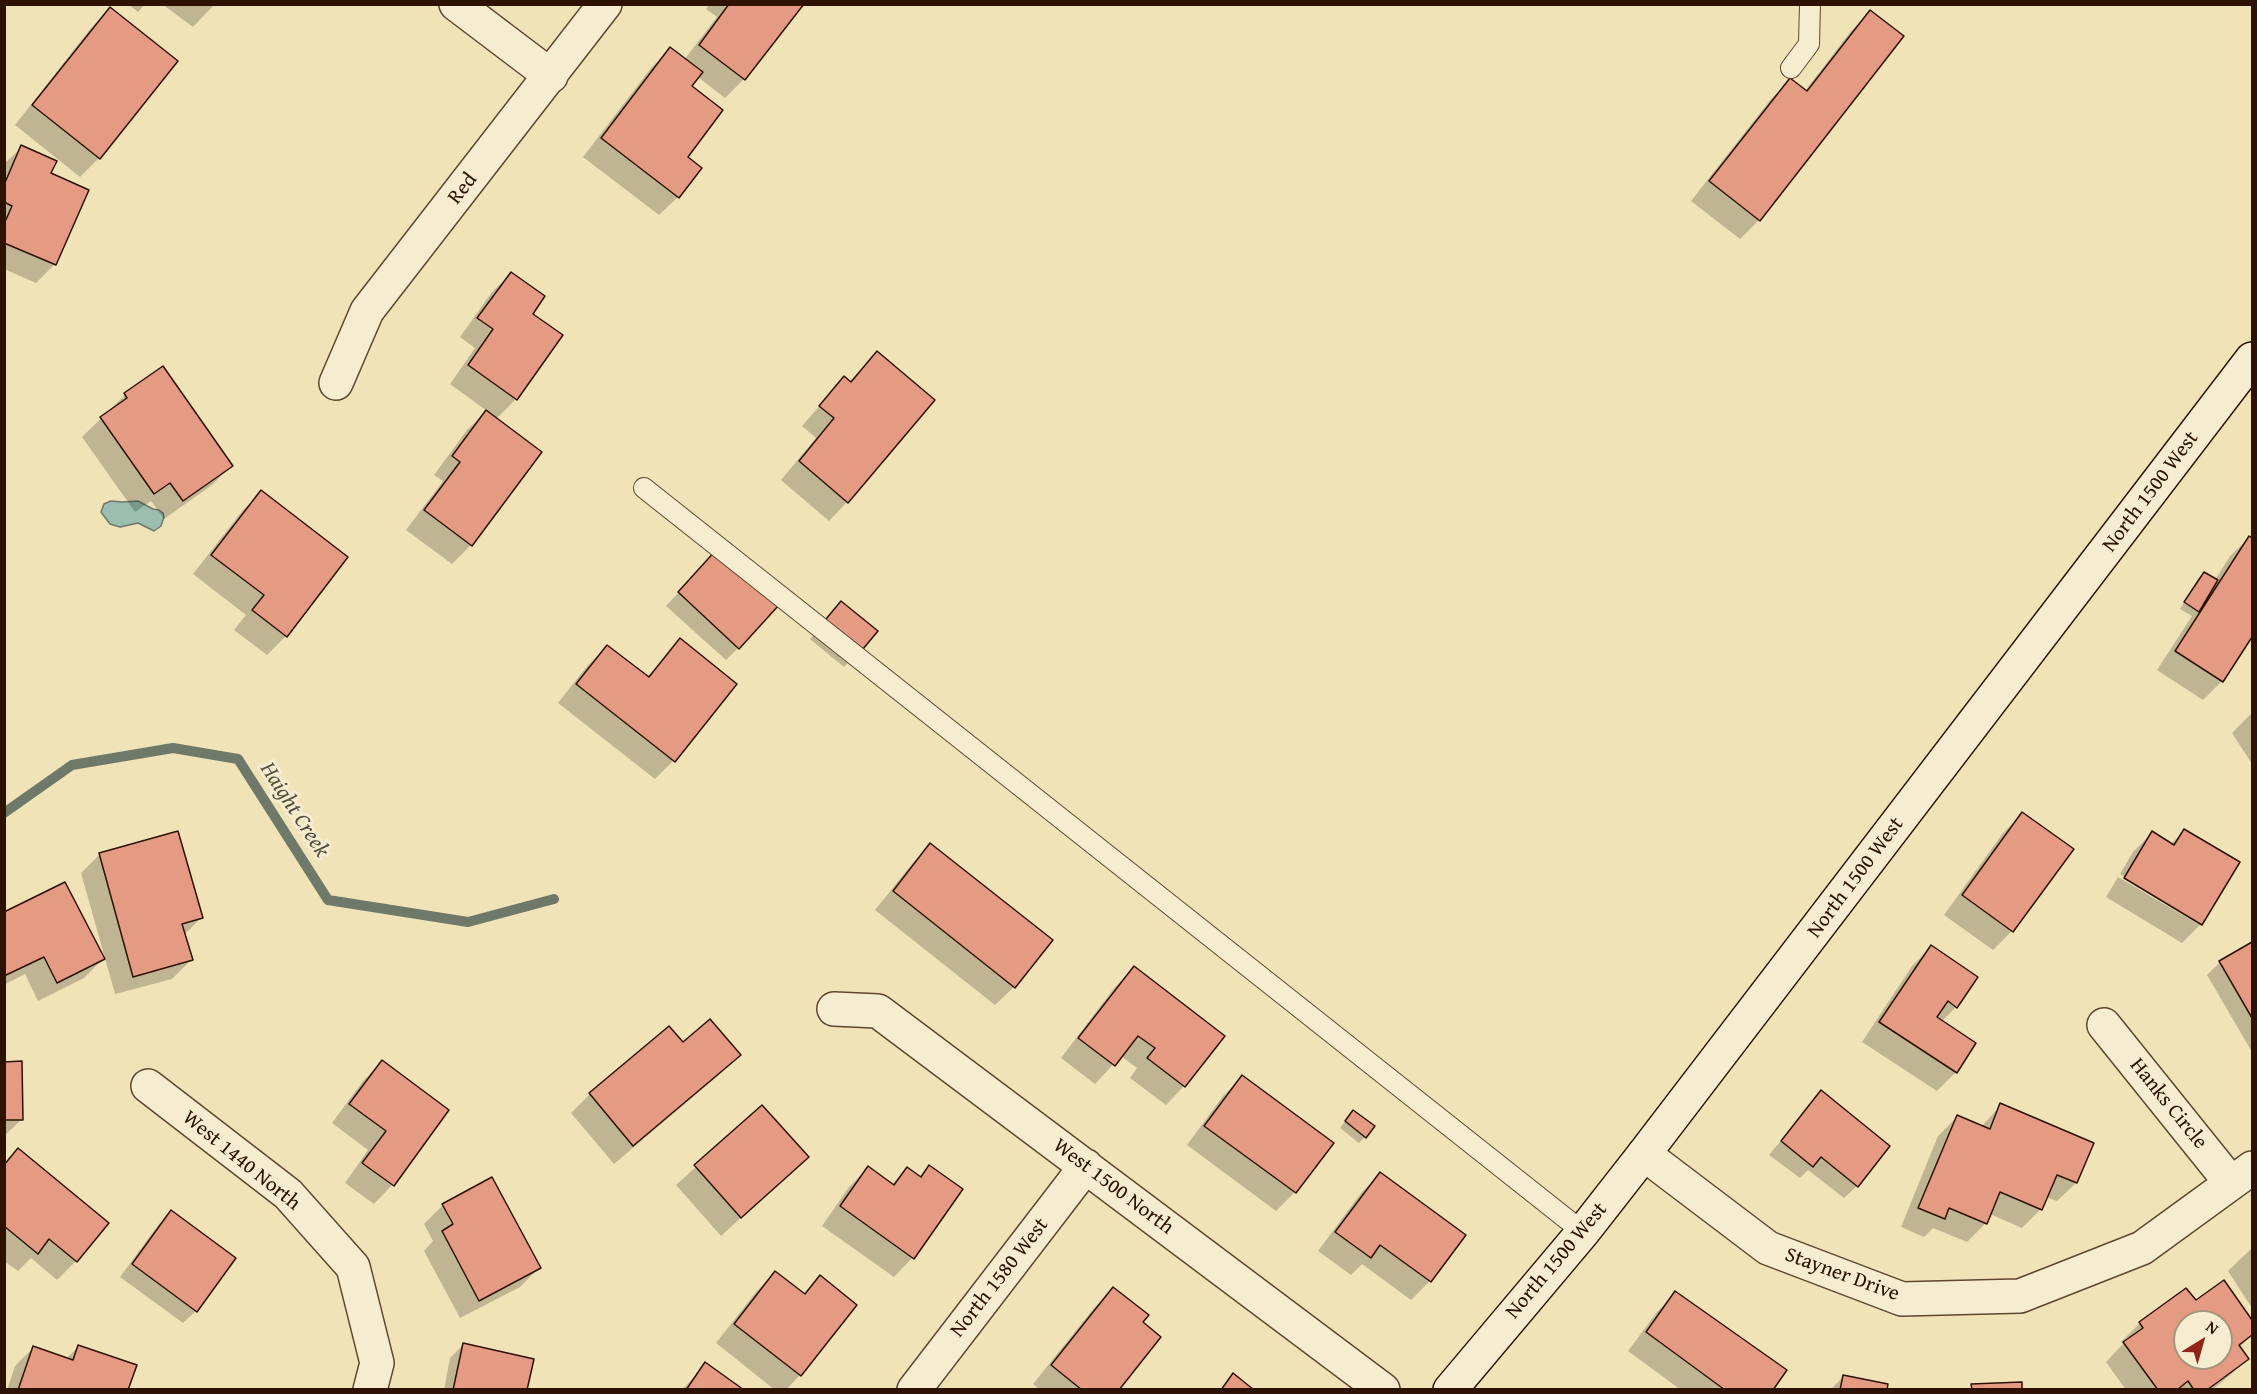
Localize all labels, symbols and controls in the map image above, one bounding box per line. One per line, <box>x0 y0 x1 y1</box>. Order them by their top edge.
street label: Red <box>443 168 483 210</box>
street label: North 1500 West <box>2097 427 2205 557</box>
water label: Haight Creek <box>254 758 334 862</box>
street label: North 1500 West <box>1802 813 1910 943</box>
street label: Hanks Circle <box>2124 1053 2212 1155</box>
street label: West 1440 North <box>177 1106 305 1216</box>
street label: West 1500 North <box>1048 1133 1178 1241</box>
street label: North 1500 West <box>1501 1198 1613 1324</box>
street label: North 1580 West <box>946 1213 1054 1343</box>
street label: Stayner Drive <box>1781 1243 1903 1307</box>
north arrow <box>2173 1310 2233 1370</box>
text: N <box>2201 1314 2224 1340</box>

